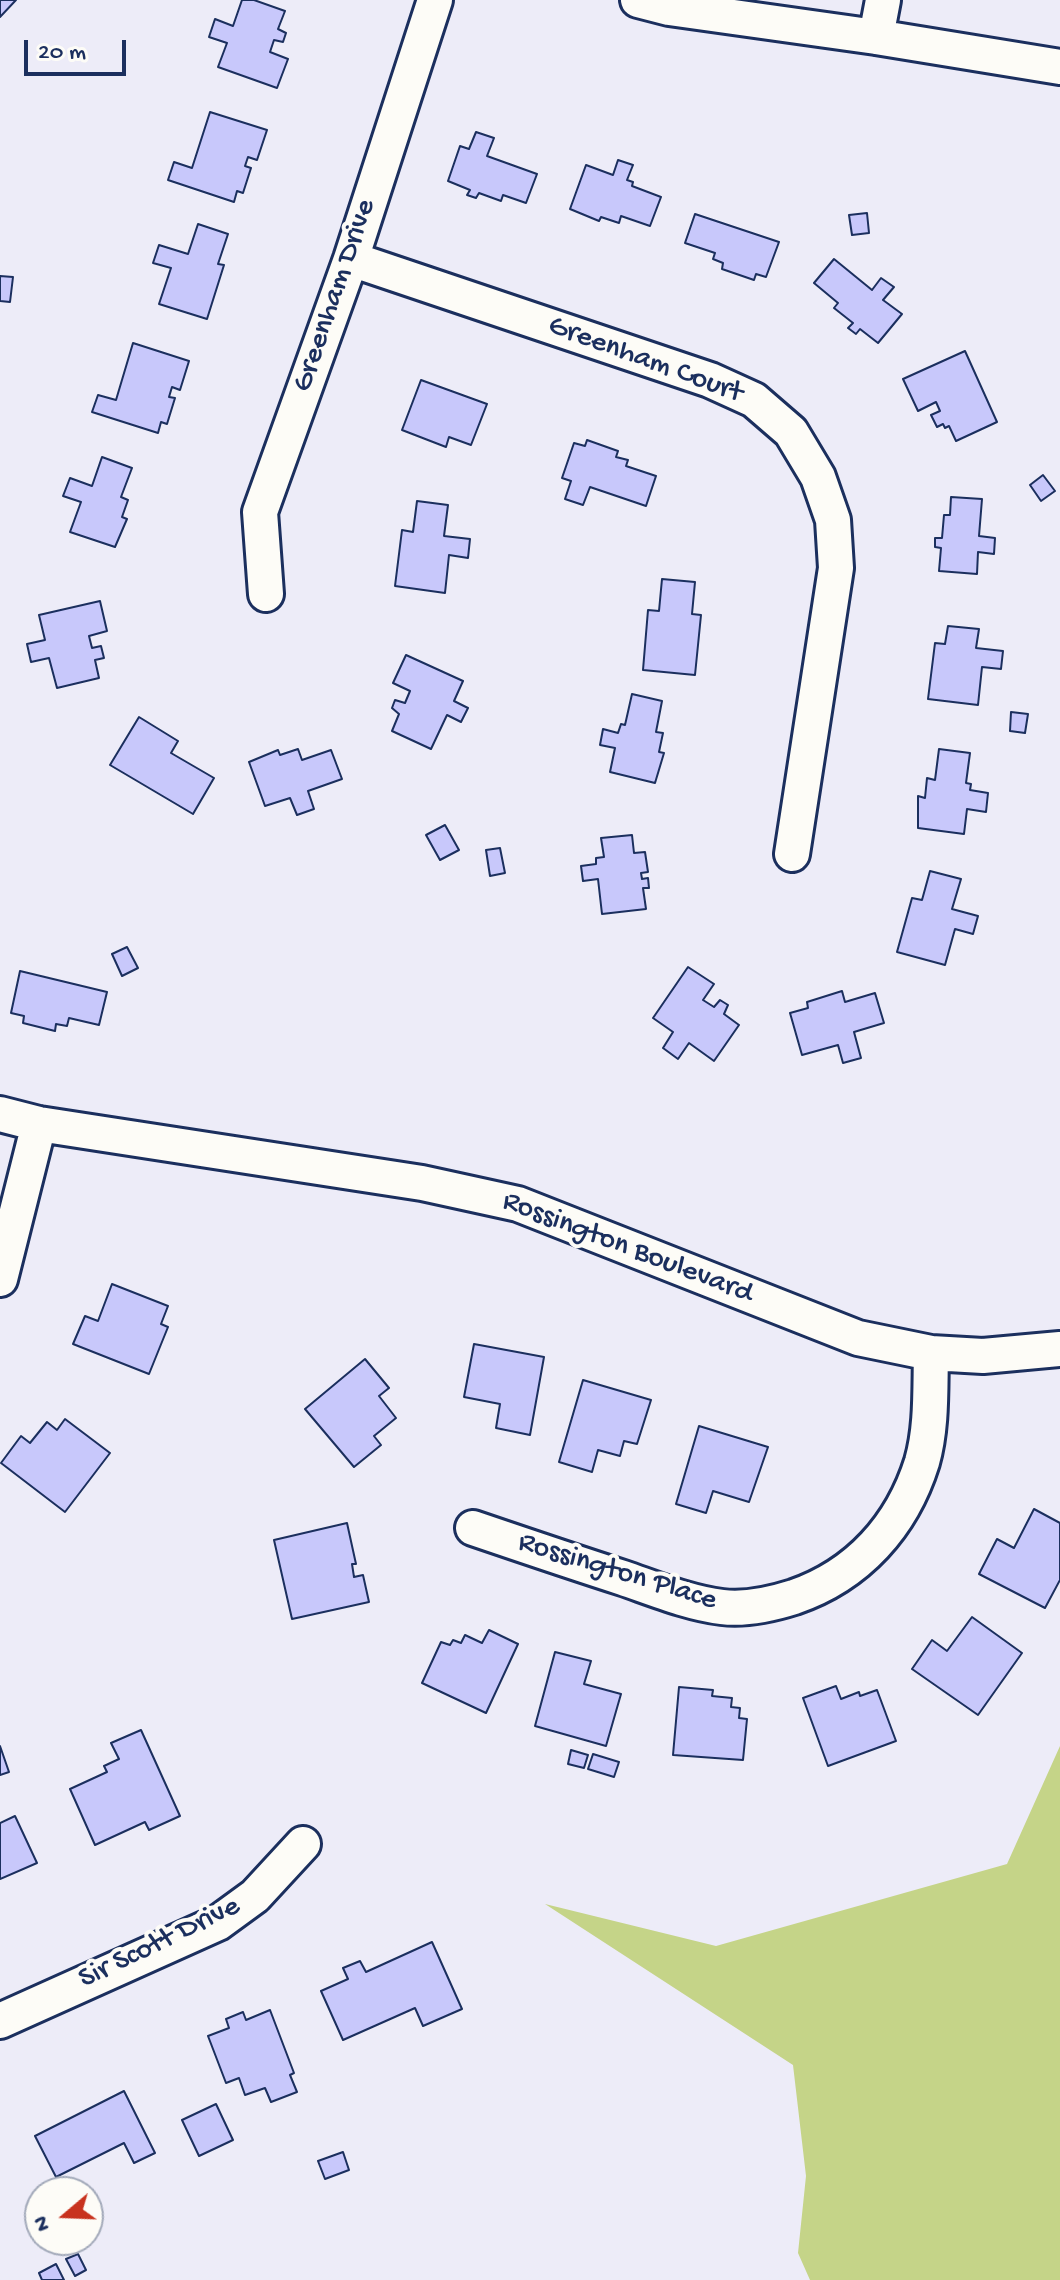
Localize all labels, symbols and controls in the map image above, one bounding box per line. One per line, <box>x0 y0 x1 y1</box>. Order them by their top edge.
scale bar <box>28 24 130 74</box>
text: 20 m <box>38 39 86 68</box>
street label: Greenham Drive <box>286 195 386 397</box>
street label: Greenham Court <box>543 309 747 413</box>
street label: Rossington Boulevard <box>497 1185 757 1313</box>
street label: Rossington Place <box>513 1526 721 1620</box>
street label: Sir Scott Drive <box>74 1890 246 1998</box>
north arrow <box>24 2176 104 2256</box>
text: N <box>29 2212 58 2234</box>

